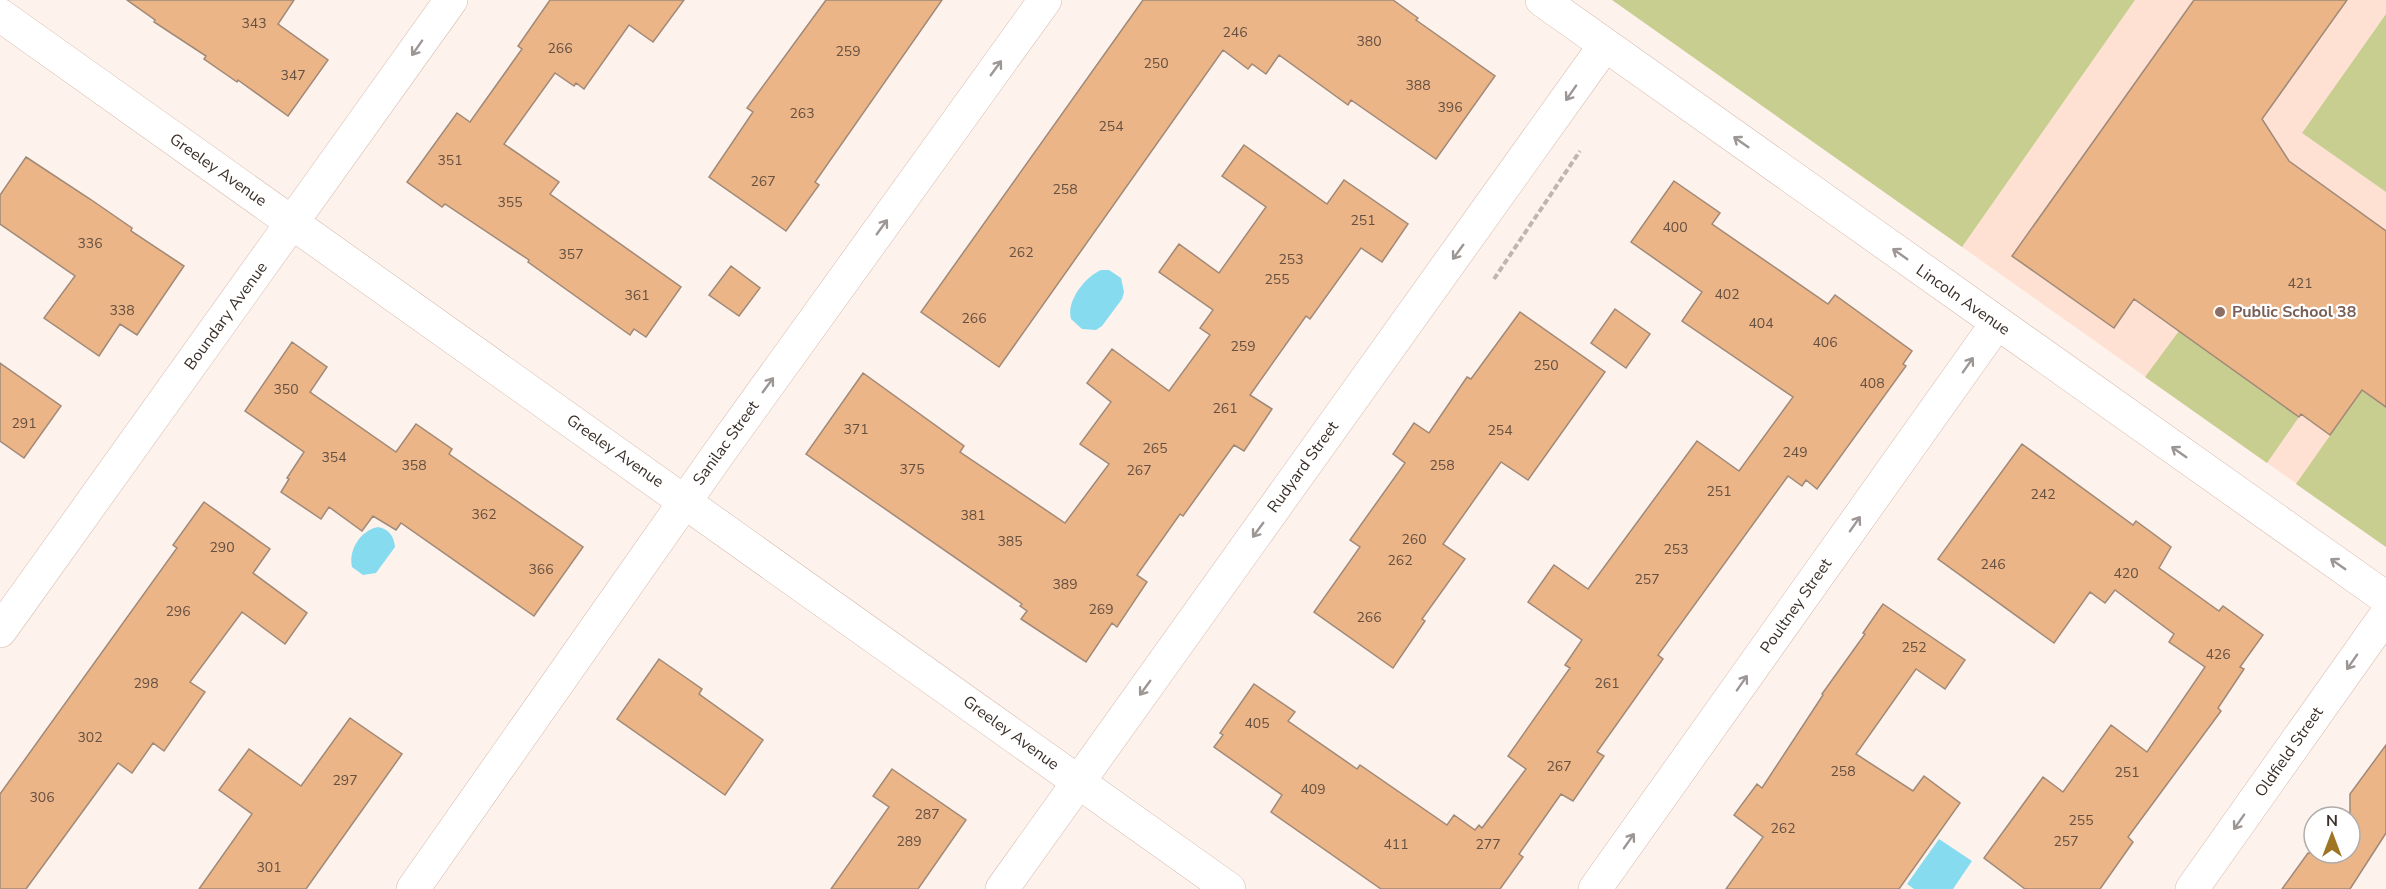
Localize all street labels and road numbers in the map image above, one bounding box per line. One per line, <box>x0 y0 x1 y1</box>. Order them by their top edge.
street label: Greeley Avenue <box>165 128 271 212</box>
street label: Boundary Avenue <box>179 258 273 374</box>
street label: Lincoln Avenue <box>1912 259 2014 341</box>
street label: Sanilac Street <box>688 396 764 490</box>
street label: Greeley Avenue <box>562 409 668 493</box>
street label: Rudyard Street <box>1262 416 1344 517</box>
street label: Poultney Street <box>1755 554 1837 658</box>
street label: Greeley Avenue <box>958 691 1064 775</box>
street label: Oldfield Street <box>2250 702 2328 802</box>

